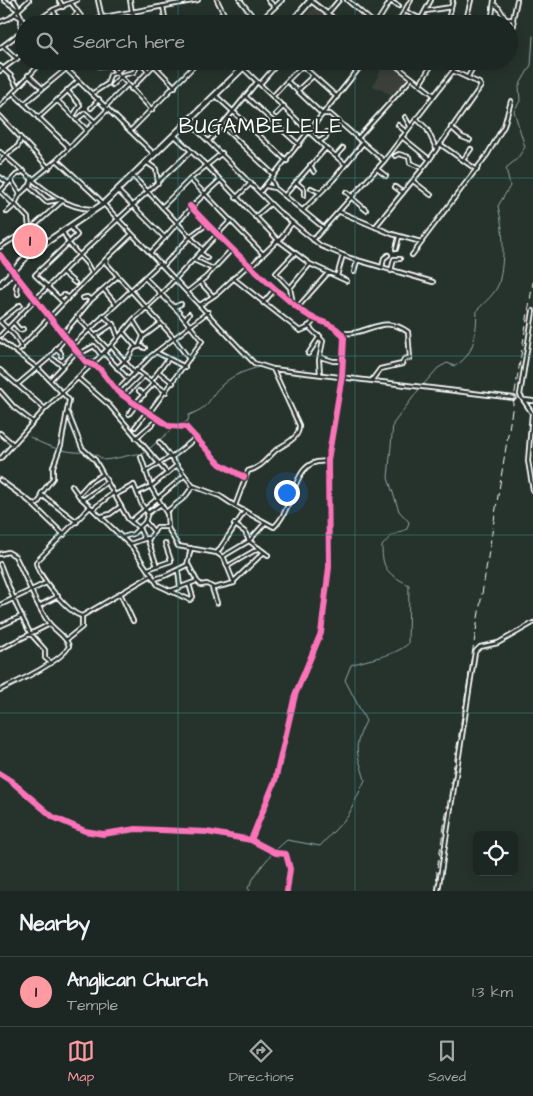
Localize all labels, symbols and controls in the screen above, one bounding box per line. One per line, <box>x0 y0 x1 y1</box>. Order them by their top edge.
search box <box>15 15 518 70</box>
icon: search <box>33 29 61 57</box>
text: Search here <box>73 29 185 56</box>
district label: BUGAMBELELE <box>179 112 343 141</box>
pin: 1 <box>14 222 46 260</box>
your location <box>274 480 300 506</box>
map controls <box>473 831 518 876</box>
button: locate <box>473 831 518 876</box>
text: Nearby <box>20 909 90 938</box>
text: Anglican Church <box>67 967 208 994</box>
text: 1 <box>35 981 37 1003</box>
text: 1.3 km <box>472 981 513 1003</box>
text: Temple <box>67 994 118 1016</box>
tab: Map <box>67 1037 95 1087</box>
tab: Directions <box>229 1037 294 1087</box>
tab: Saved <box>428 1037 466 1087</box>

